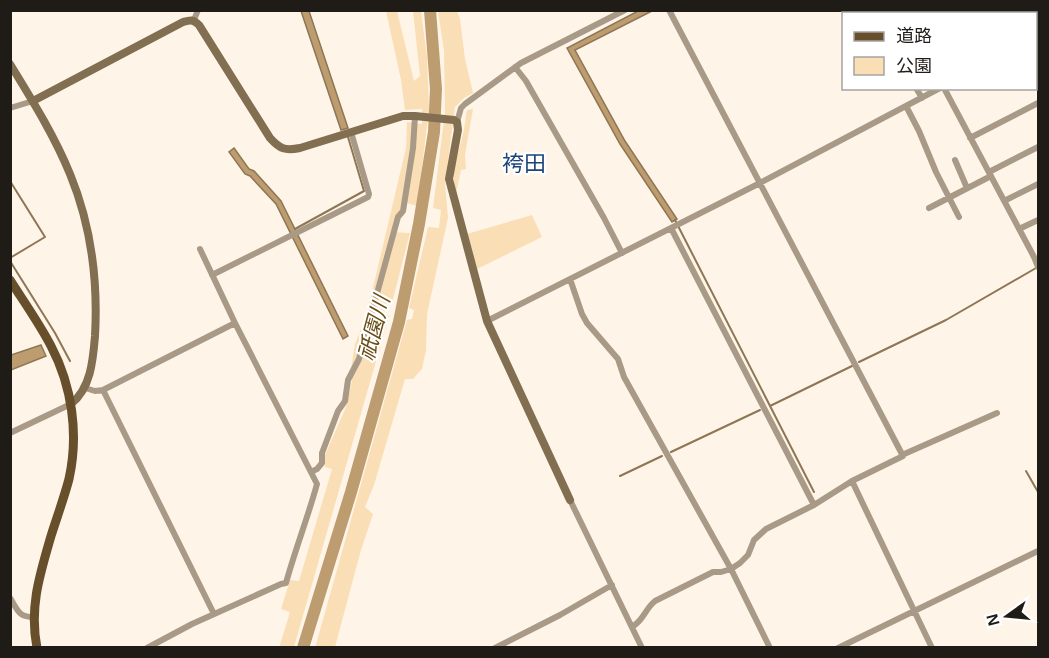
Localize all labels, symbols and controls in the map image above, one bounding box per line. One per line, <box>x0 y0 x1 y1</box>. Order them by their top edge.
legend <box>842 12 1037 90</box>
text: 道路 <box>896 26 932 46</box>
text: 公園 <box>896 56 932 76</box>
district label: 袴田 <box>502 151 546 176</box>
water label: 祇園川 <box>353 291 395 363</box>
north arrow <box>977 586 1037 646</box>
text: N <box>983 612 1003 628</box>

